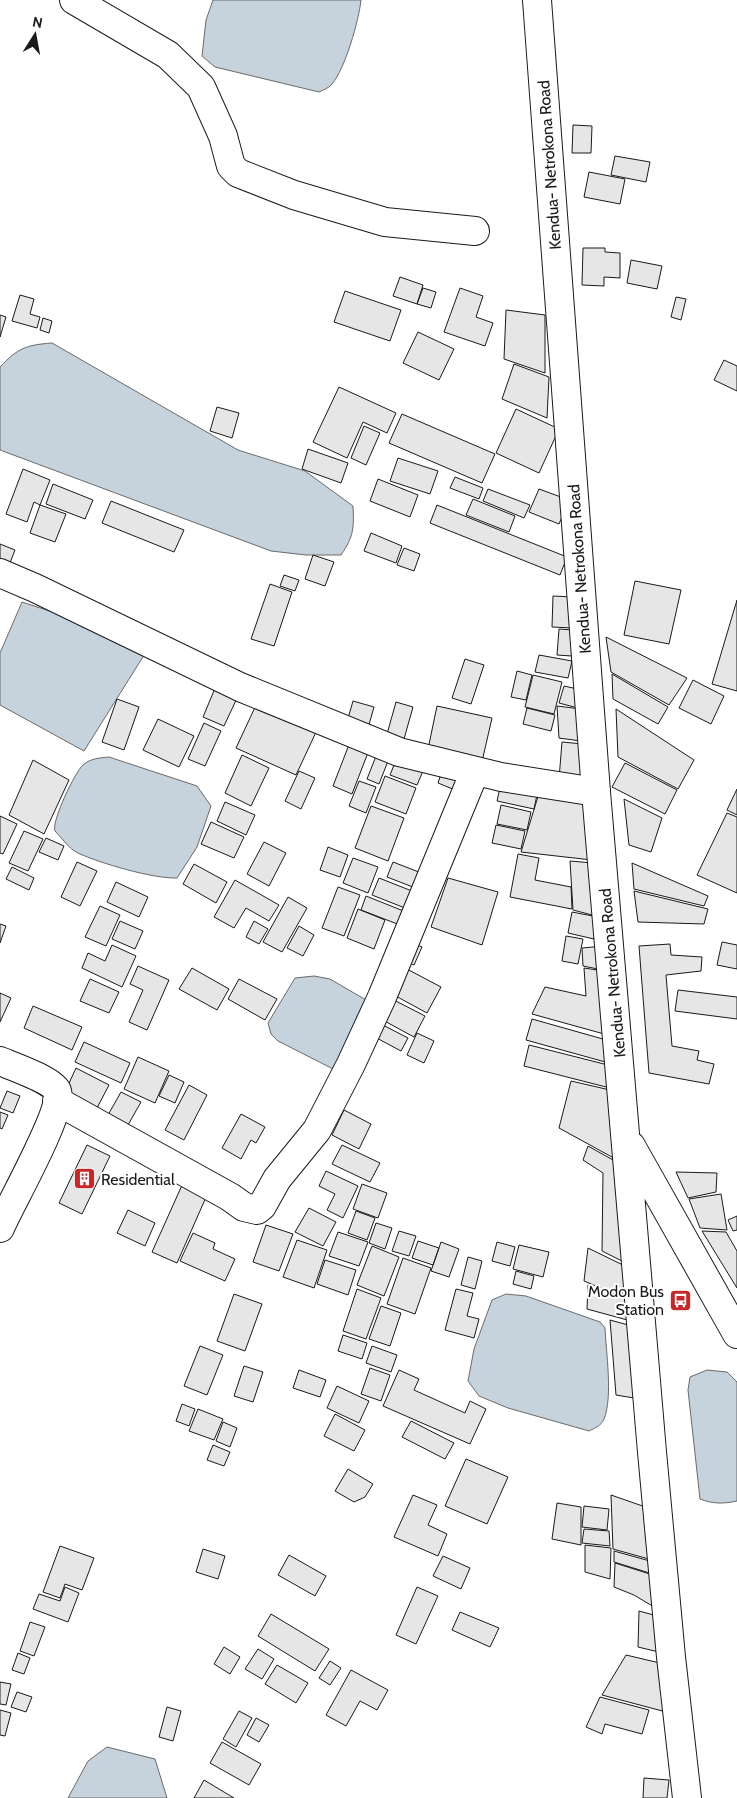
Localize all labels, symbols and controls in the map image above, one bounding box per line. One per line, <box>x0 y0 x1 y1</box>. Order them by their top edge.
north arrow <box>10 10 60 60</box>
text: N <box>31 12 44 32</box>
street label: Kendua- Netrokona Road <box>534 80 565 250</box>
street label: Kendua- Netrokona Road <box>564 484 595 654</box>
street label: Kendua- Netrokona Road <box>596 888 629 1058</box>
building icon: Residential <box>73 1167 97 1191</box>
place label: Residential <box>101 1170 175 1189</box>
place label: Modon Bus Station <box>588 1282 664 1319</box>
bus stop icon: Modon Bus Station <box>668 1288 692 1312</box>

